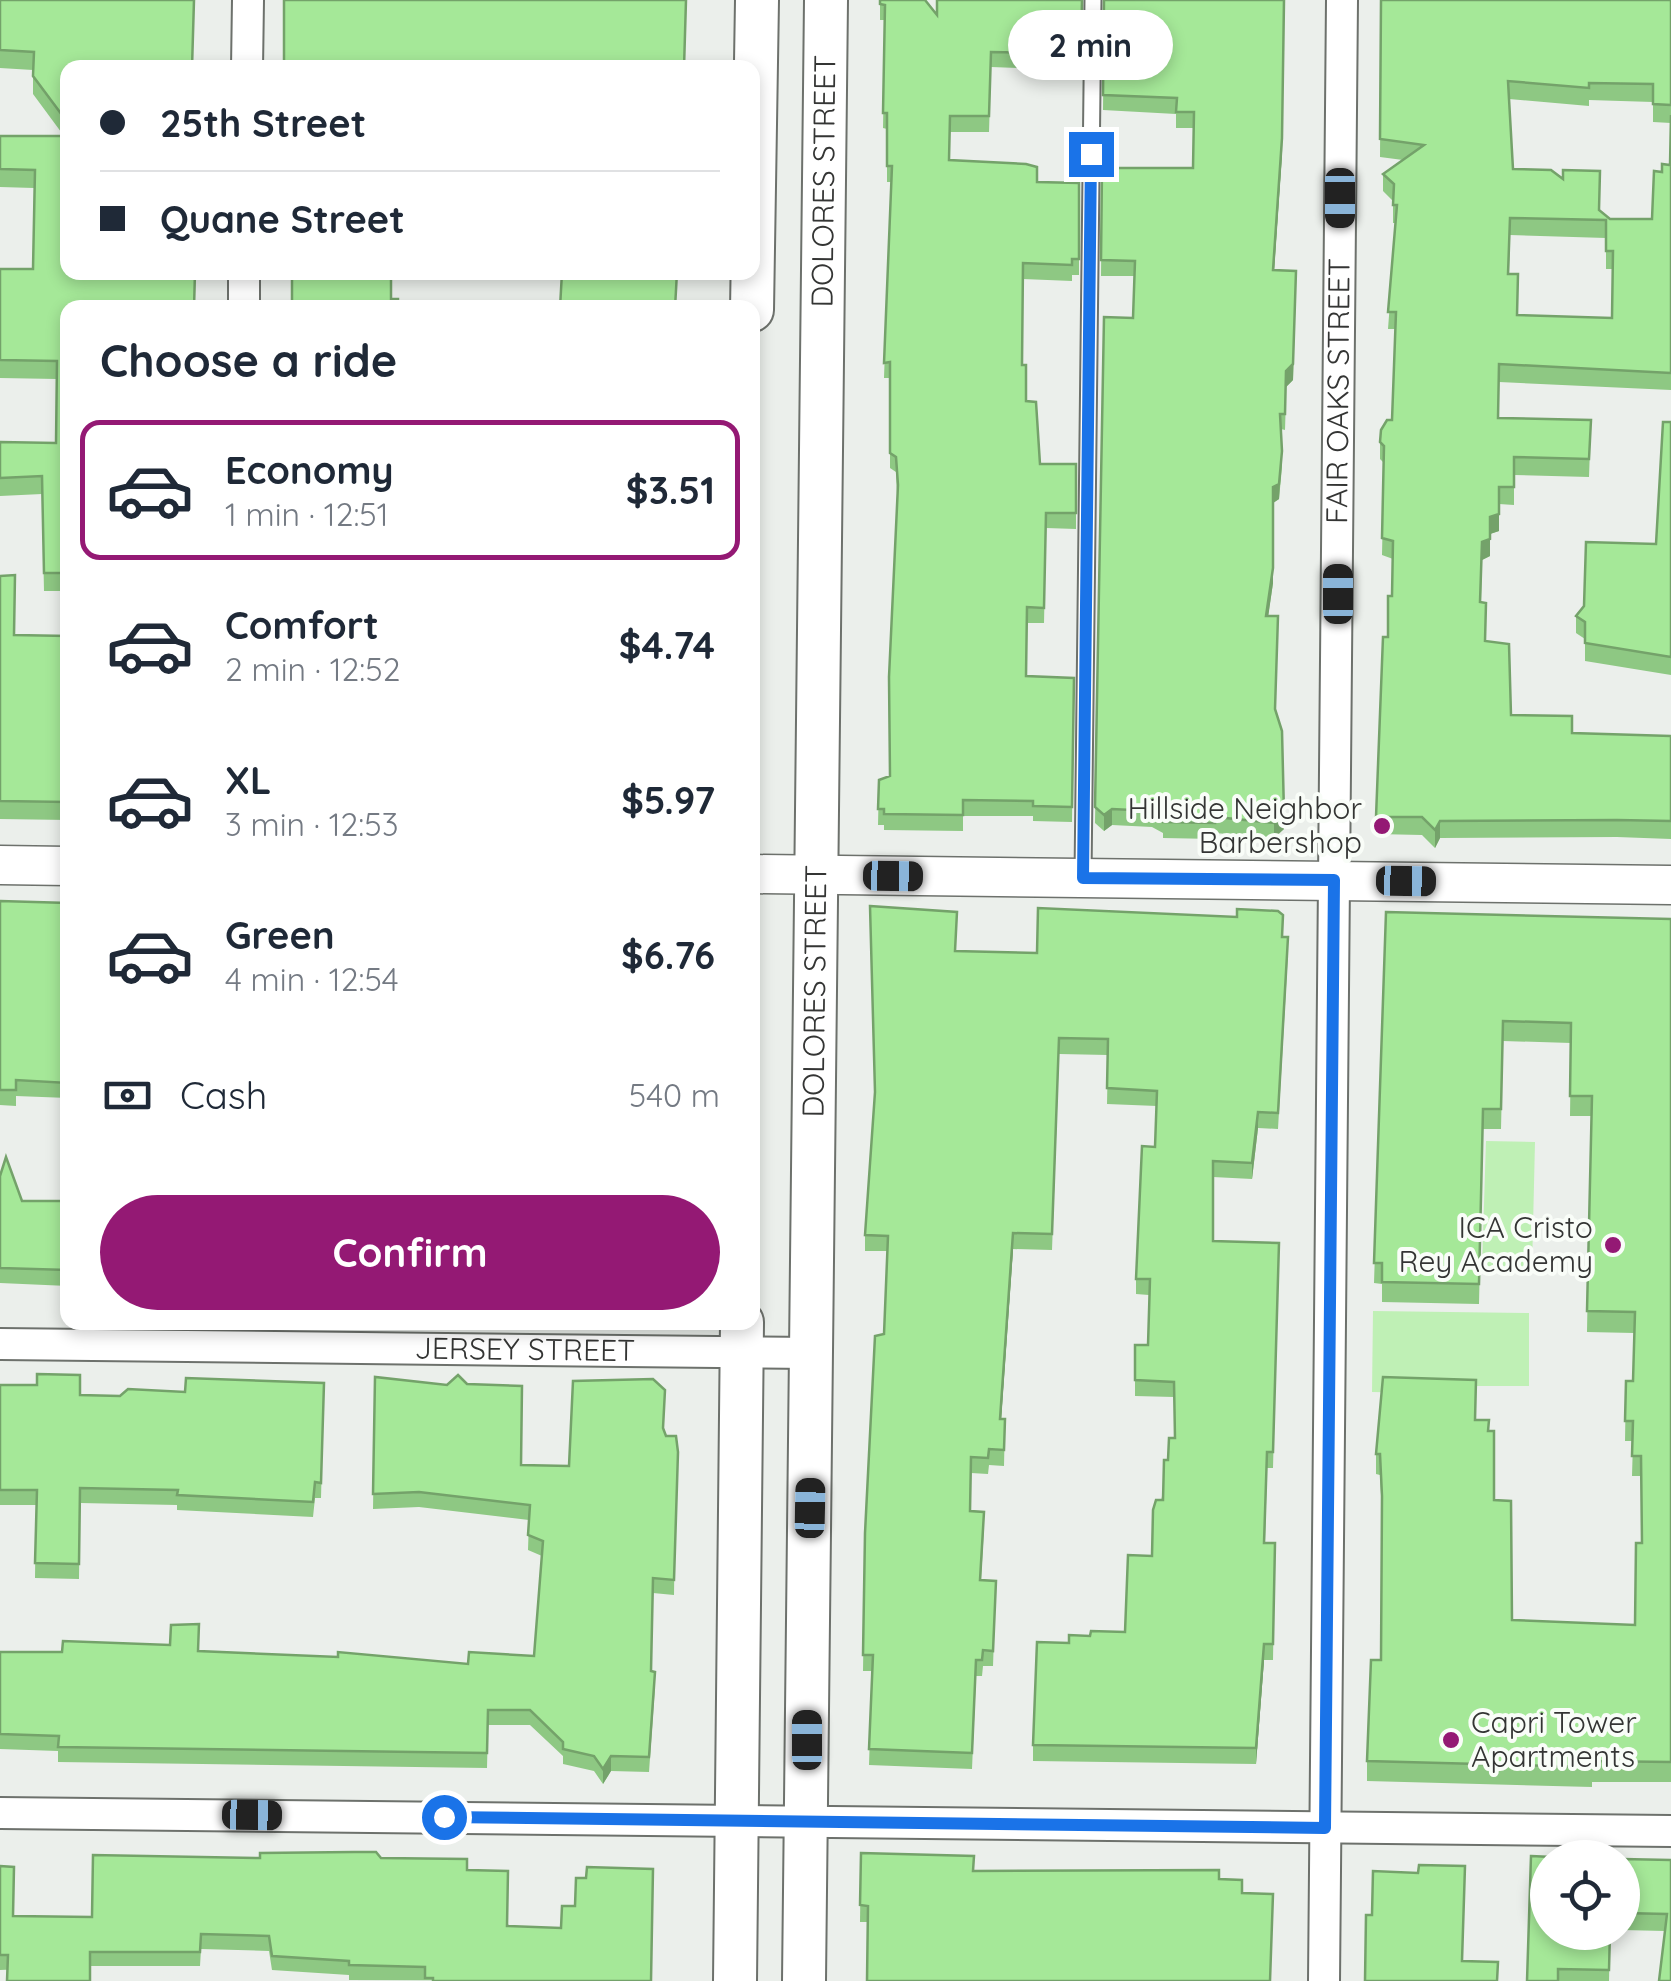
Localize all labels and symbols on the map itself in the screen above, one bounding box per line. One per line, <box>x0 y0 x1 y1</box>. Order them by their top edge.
callout: 2 min <box>1008 9 1174 79</box>
street label: DOLORES STREET <box>803 55 843 308</box>
route end <box>1069 132 1114 177</box>
car <box>1325 168 1355 228</box>
street label: FAIR OAKS STREET <box>1317 258 1358 524</box>
car <box>1323 564 1353 624</box>
place label: Hillside Neighbor Barbershop <box>1128 789 1362 861</box>
marker: Hillside Neighbor Barbershop <box>1371 815 1393 837</box>
car <box>863 860 923 892</box>
street label: DOLORES STREET <box>794 864 834 1118</box>
car <box>1376 865 1436 897</box>
place label: ICA Cristo Rey Academy <box>1399 1208 1593 1280</box>
marker: ICA Cristo Rey Academy <box>1602 1234 1624 1256</box>
street label: JERSEY STREET <box>414 1329 635 1369</box>
car <box>794 1478 826 1538</box>
place label: Capri Tower Apartments <box>1471 1703 1637 1775</box>
car <box>792 1710 822 1770</box>
marker: Capri Tower Apartments <box>1440 1729 1462 1751</box>
route start <box>422 1795 467 1840</box>
car <box>222 1799 282 1831</box>

